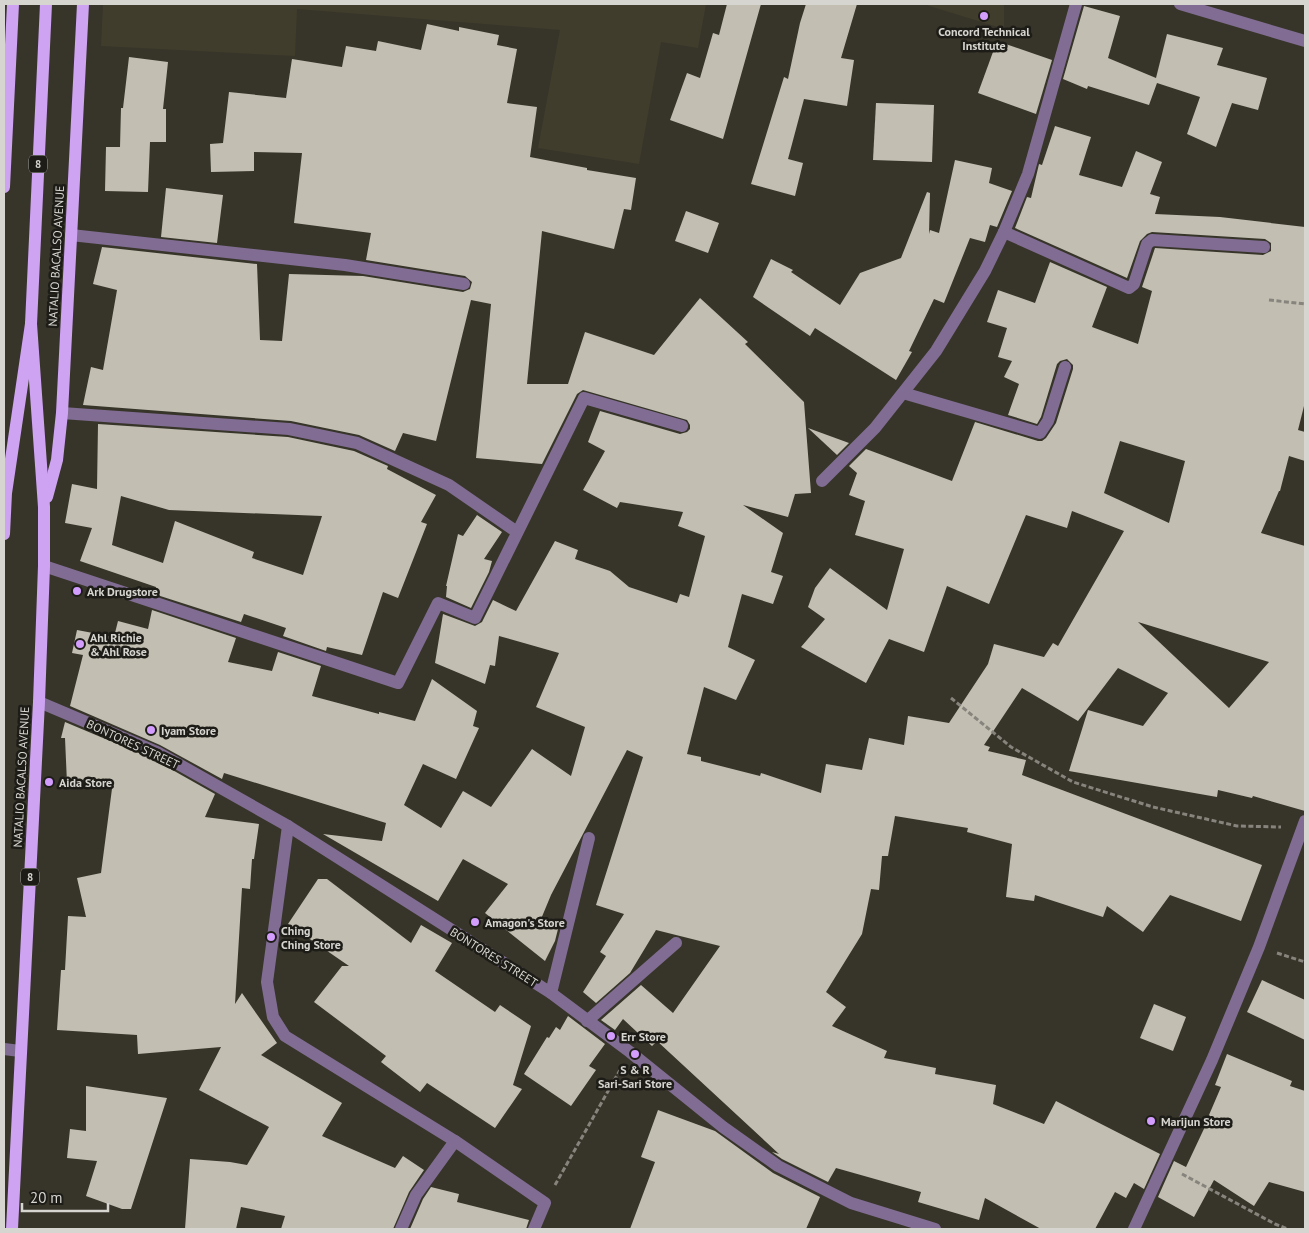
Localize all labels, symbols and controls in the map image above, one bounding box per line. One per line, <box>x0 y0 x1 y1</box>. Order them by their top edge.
marker: Concord Technical Institute <box>978 10 990 22</box>
place label: Concord Technical Institute <box>938 24 1030 53</box>
road number: 8 <box>29 156 47 172</box>
street label: NATALIO BACALSO AVENUE <box>45 185 67 327</box>
place label: Ark Drugstore <box>87 584 158 599</box>
marker: Ark Drugstore <box>71 585 83 597</box>
place label: Ahl Richie & Ahl Rose <box>90 630 147 659</box>
marker: Ahl Richie & Ahl Rose <box>74 638 86 650</box>
street label: NATALIO BACALSO AVENUE <box>10 706 32 848</box>
street label: BONTORES STREET <box>84 716 182 772</box>
place label: Iyam Store <box>161 723 216 738</box>
marker: Iyam Store <box>145 724 157 736</box>
place label: Aida Store <box>59 775 112 790</box>
marker: Aida Store <box>43 776 55 788</box>
road number: 8 <box>21 869 39 886</box>
place label: Amagon's Store <box>485 915 565 930</box>
marker: Amagon's Store <box>469 916 481 928</box>
place label: Ching Ching Store <box>281 923 341 952</box>
street label: BONTORES STREET <box>447 924 541 990</box>
marker: Ching Ching Store <box>265 931 277 943</box>
place label: Err Store <box>621 1029 666 1044</box>
marker: Err Store <box>605 1030 617 1042</box>
marker: S & R Sari-Sari Store <box>629 1048 641 1060</box>
place label: S & R Sari-Sari Store <box>598 1062 672 1091</box>
place label: Marijun Store <box>1161 1114 1230 1129</box>
marker: Marijun Store <box>1145 1115 1157 1127</box>
scale bar <box>22 1180 109 1212</box>
text: 20 m <box>30 1188 63 1207</box>

